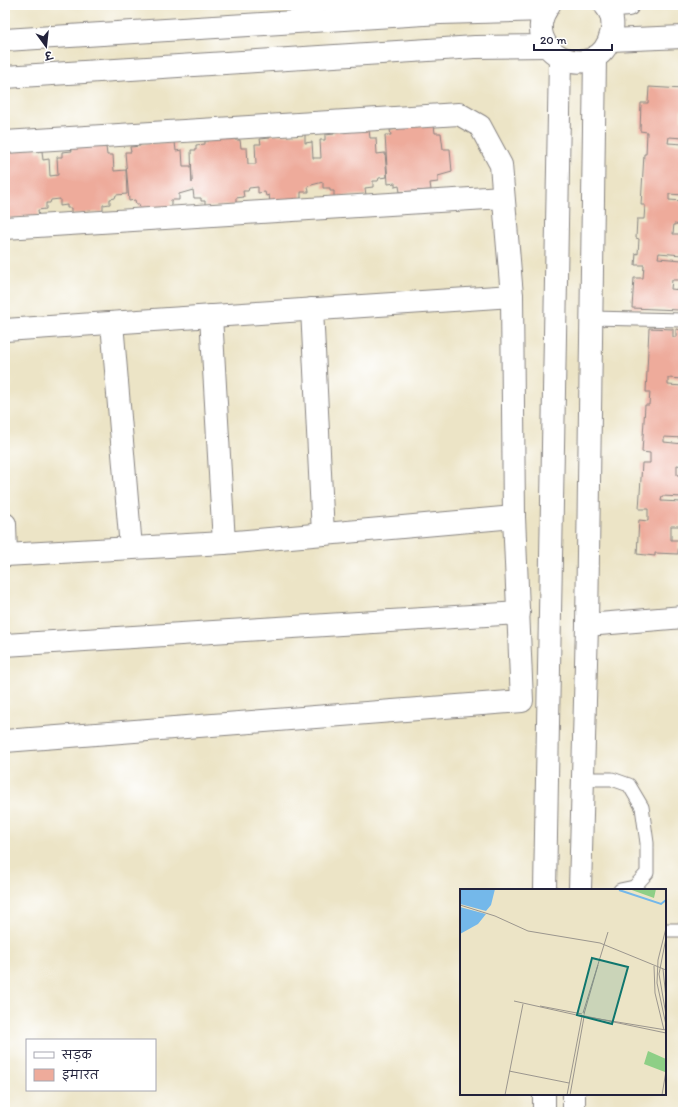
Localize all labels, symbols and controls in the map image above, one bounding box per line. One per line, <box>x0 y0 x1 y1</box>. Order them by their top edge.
north arrow <box>26 26 66 66</box>
scale bar <box>534 26 612 52</box>
text: 20 m <box>540 33 567 47</box>
text: उ <box>42 48 55 63</box>
inset map <box>460 889 666 1095</box>
legend <box>26 1039 156 1091</box>
text: सड़क <box>61 1048 93 1063</box>
text: इमारत <box>62 1068 100 1082</box>

